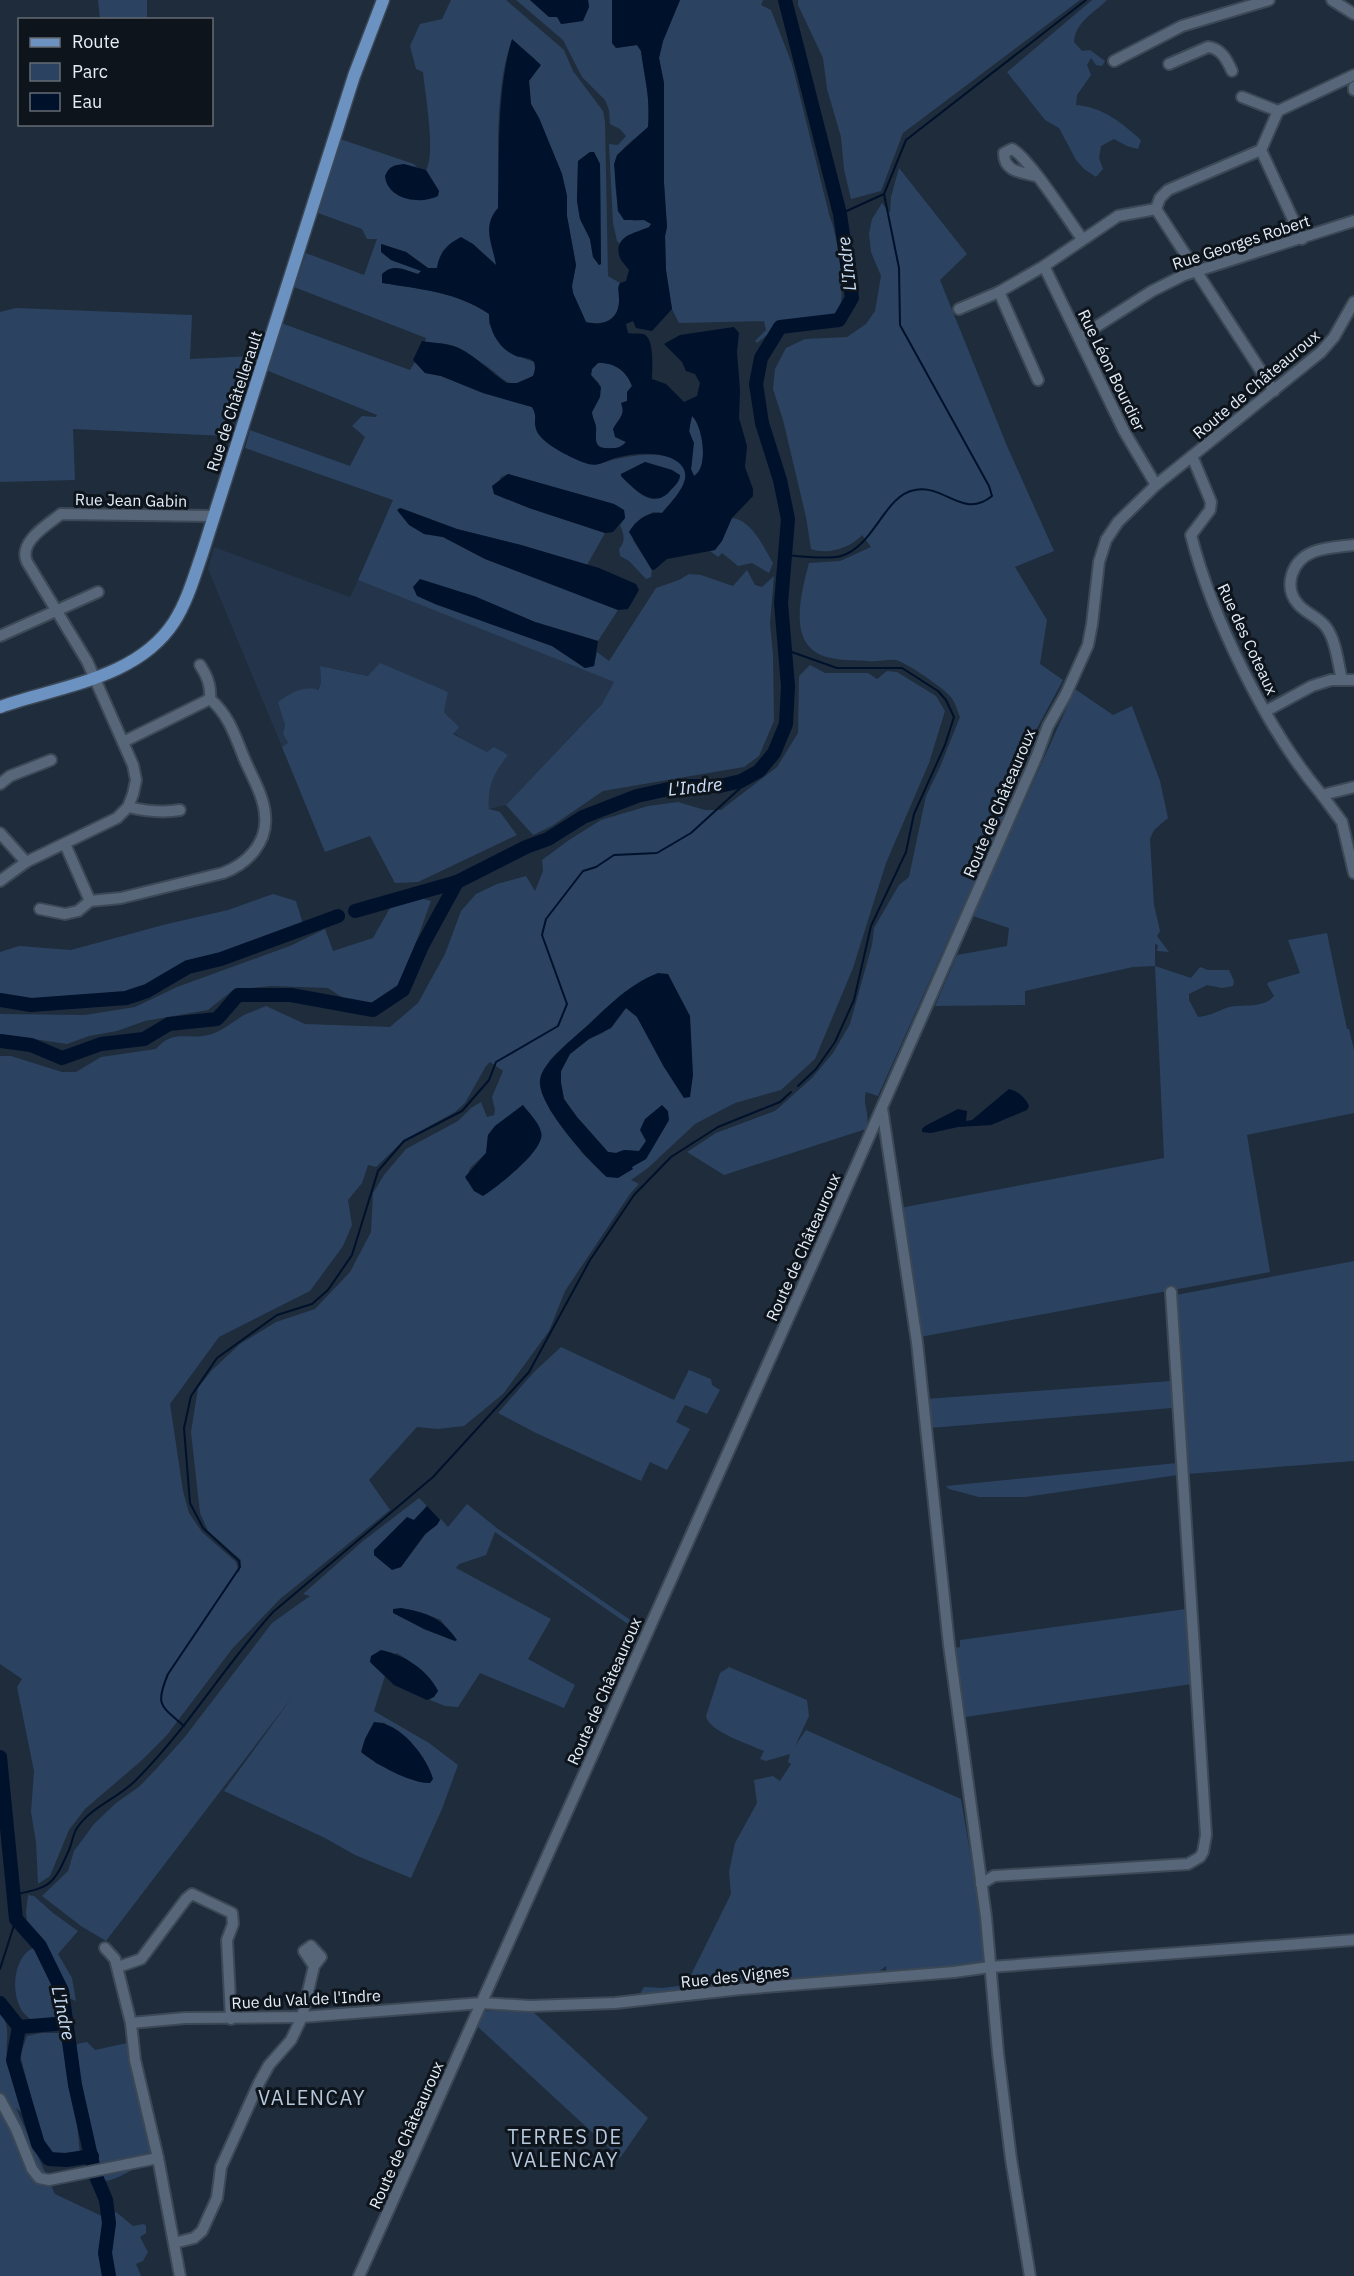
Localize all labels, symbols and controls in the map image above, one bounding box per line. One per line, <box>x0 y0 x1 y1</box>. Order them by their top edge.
legend <box>18 18 213 126</box>
text: Route <box>72 30 120 53</box>
text: Parc <box>72 60 108 83</box>
text: Eau <box>72 90 102 113</box>
street label: Rue Georges Robert <box>1170 210 1312 274</box>
water label: L'Indre <box>832 236 861 293</box>
street label: Rue Léon Bourdier <box>1074 306 1150 434</box>
street label: Route de Châteauroux <box>1188 325 1324 443</box>
street label: Rue de Châtellerault <box>202 328 266 474</box>
street label: Rue Jean Gabin <box>75 489 187 511</box>
street label: Rue des Coteaux <box>1213 580 1283 698</box>
street label: Route de Châteauroux <box>959 726 1039 880</box>
water label: L'Indre <box>667 772 723 801</box>
street label: Route de Châteauroux <box>761 1170 845 1324</box>
street label: Route de Châteauroux <box>562 1614 646 1768</box>
street label: Rue des Vignes <box>680 1960 790 1992</box>
water label: L'Indre <box>47 1984 80 2042</box>
street label: Rue du Val de l'Indre <box>231 1985 381 2013</box>
street label: Route de Châteauroux <box>364 2058 448 2212</box>
district label: VALENCAY <box>258 2084 366 2111</box>
district label: TERRES DE VALENCAY <box>507 2123 623 2173</box>

